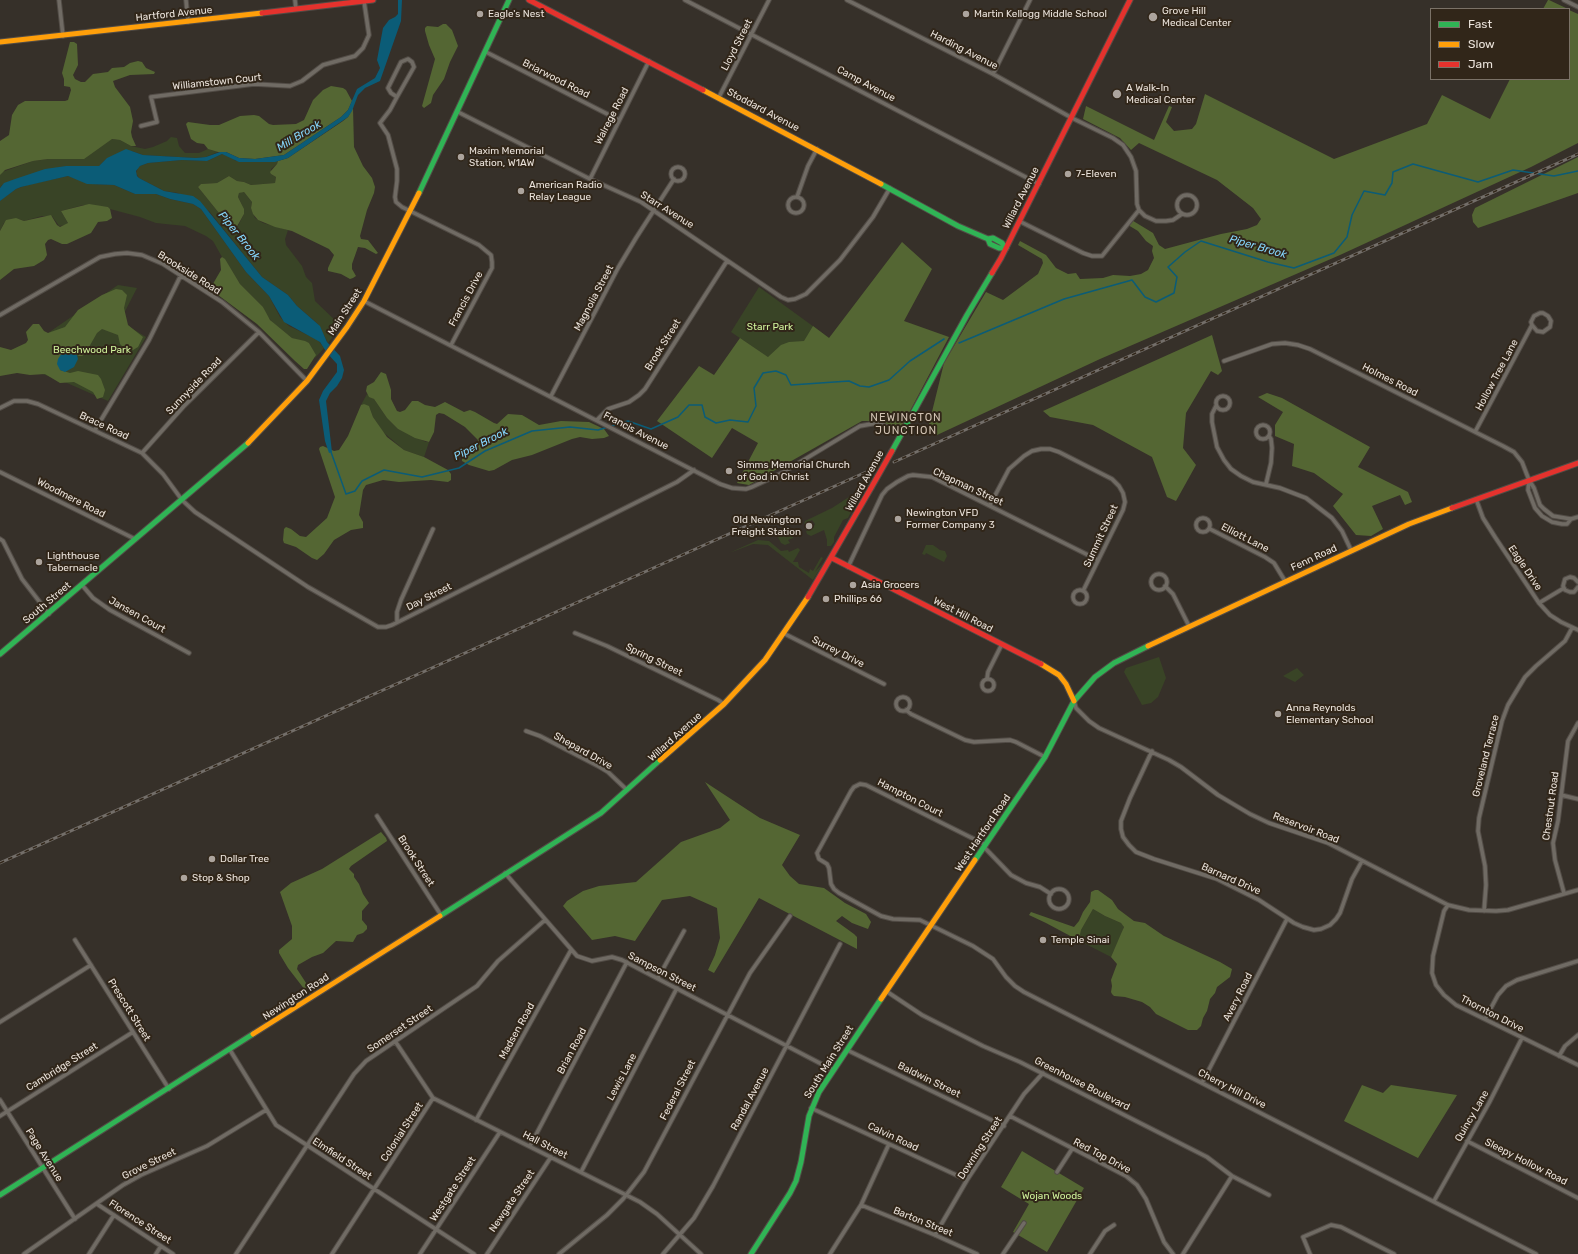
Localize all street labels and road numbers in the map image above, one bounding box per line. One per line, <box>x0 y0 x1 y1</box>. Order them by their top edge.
street label: Hartford Avenue <box>135 4 213 24</box>
street label: Lloyd Street <box>719 17 755 73</box>
street label: Harding Avenue <box>928 28 1000 72</box>
street label: Briarwood Road <box>520 57 592 101</box>
street label: Camp Avenue <box>835 64 897 104</box>
street label: Williamstown Court <box>172 71 262 93</box>
street label: Walrege Road <box>592 85 632 147</box>
street label: Stoddard Avenue <box>725 86 801 134</box>
street label: Willard Avenue <box>1000 165 1042 231</box>
street label: Starr Avenue <box>638 189 696 231</box>
street label: Brookside Road <box>155 249 223 297</box>
street label: Magnolia Street <box>572 263 616 333</box>
street label: Francis Drive <box>446 269 486 329</box>
street label: Main Street <box>325 286 365 338</box>
street label: Brook Street <box>642 317 684 373</box>
street label: Hollow Tree Lane <box>1473 337 1521 413</box>
street label: Sunnyside Road <box>164 355 224 417</box>
street label: Holmes Road <box>1360 361 1420 399</box>
street label: Brace Road <box>77 409 131 443</box>
street label: Francis Avenue <box>601 409 671 453</box>
street label: Willard Avenue <box>843 448 887 514</box>
street label: Chapman Street <box>931 465 1005 509</box>
street label: Woodmere Road <box>35 476 107 520</box>
street label: Summit Street <box>1081 503 1121 569</box>
street label: Elliott Lane <box>1219 521 1271 555</box>
street label: Fenn Road <box>1289 542 1339 574</box>
street label: Eagle Drive <box>1505 543 1545 593</box>
street label: South Street <box>20 579 74 627</box>
street label: Day Street <box>404 580 454 614</box>
street label: Jansen Court <box>106 594 168 636</box>
street label: West Hill Road <box>931 595 995 635</box>
street label: Surrey Drive <box>810 634 866 670</box>
street label: Spring Street <box>624 641 684 679</box>
street label: Willard Avenue <box>646 710 704 764</box>
street label: Groveland Terrace <box>1470 714 1502 798</box>
street label: Shepard Drive <box>551 730 615 772</box>
street label: Chestnut Road <box>1540 771 1562 841</box>
street label: Hampton Court <box>875 776 945 820</box>
street label: West Hartford Road <box>953 792 1013 874</box>
street label: Reservoir Road <box>1271 810 1341 846</box>
street label: Brook Street <box>395 833 437 889</box>
street label: Barnard Drive <box>1199 861 1263 897</box>
street label: Sampson Street <box>626 950 698 994</box>
street label: Newington Road <box>261 971 331 1023</box>
street label: Avery Road <box>1221 971 1255 1023</box>
street label: Prescott Street <box>105 977 153 1043</box>
street label: Thornton Drive <box>1458 993 1526 1035</box>
street label: Madsen Road <box>497 1001 537 1061</box>
street label: Somerset Street <box>365 1003 435 1055</box>
street label: South Main Street <box>802 1023 856 1101</box>
street label: Brian Road <box>555 1026 589 1076</box>
street label: Cambridge Street <box>24 1040 100 1094</box>
street label: Lewis Lane <box>605 1051 639 1103</box>
street label: Greenhouse Boulevard <box>1032 1055 1132 1113</box>
street label: Federal Street <box>658 1058 698 1122</box>
street label: Baldwin Street <box>896 1060 962 1100</box>
street label: Randal Avenue <box>728 1065 772 1133</box>
street label: Cherry Hill Drive <box>1196 1067 1268 1111</box>
street label: Quincy Lane <box>1452 1088 1492 1144</box>
street label: Colonial Street <box>378 1100 426 1164</box>
street label: Downing Street <box>955 1114 1005 1182</box>
street label: Calvin Road <box>866 1120 920 1154</box>
street label: Page Avenue <box>23 1126 65 1184</box>
street label: Hall Street <box>520 1129 570 1161</box>
street label: Elmfield Street <box>310 1135 374 1183</box>
street label: Red Top Drive <box>1071 1136 1133 1176</box>
street label: Sleepy Hollow Road <box>1483 1136 1569 1188</box>
street label: Grove Street <box>120 1146 178 1182</box>
street label: Westgate Street <box>428 1154 478 1224</box>
street label: Newgate Street <box>487 1168 537 1234</box>
street label: Florence Street <box>107 1197 173 1247</box>
street label: Barton Street <box>892 1205 954 1239</box>

